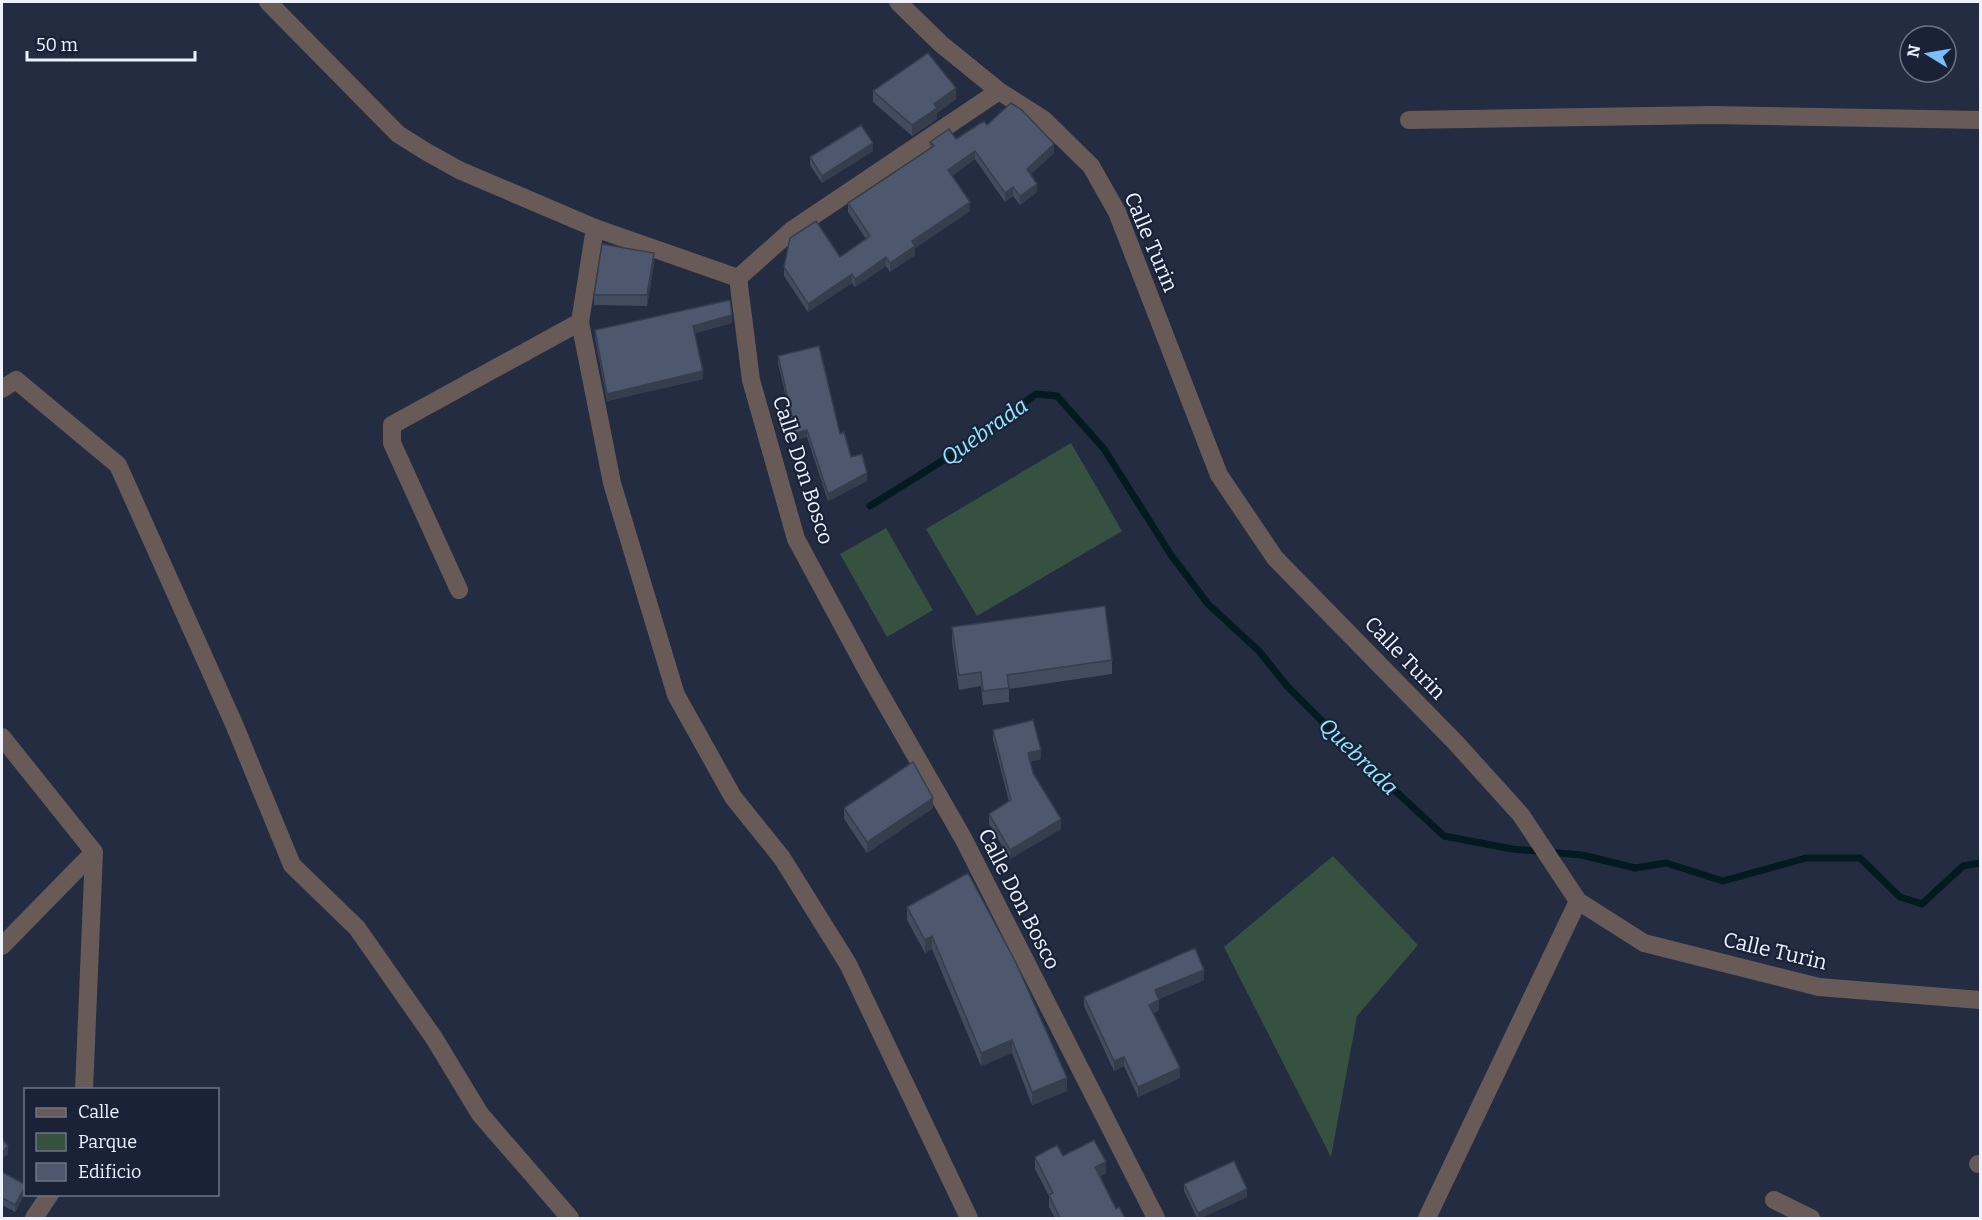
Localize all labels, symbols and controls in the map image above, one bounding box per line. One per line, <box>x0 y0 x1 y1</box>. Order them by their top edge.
scale bar <box>27 24 195 62</box>
north arrow <box>1898 24 1958 84</box>
text: 50 m <box>36 34 78 56</box>
text: N <box>1903 43 1924 59</box>
street label: Calle Turin <box>1118 188 1184 296</box>
street label: Calle Don Bosco <box>767 392 839 548</box>
water label: Quebrada <box>936 392 1033 471</box>
street label: Calle Turin <box>1359 611 1451 705</box>
water label: Quebrada <box>1313 712 1404 801</box>
street label: Calle Don Bosco <box>972 824 1066 974</box>
street label: Calle Turin <box>1721 926 1829 976</box>
legend <box>24 1088 219 1196</box>
text: Calle <box>78 1101 119 1123</box>
text: Parque <box>78 1131 137 1153</box>
text: Edificio <box>78 1161 141 1183</box>

